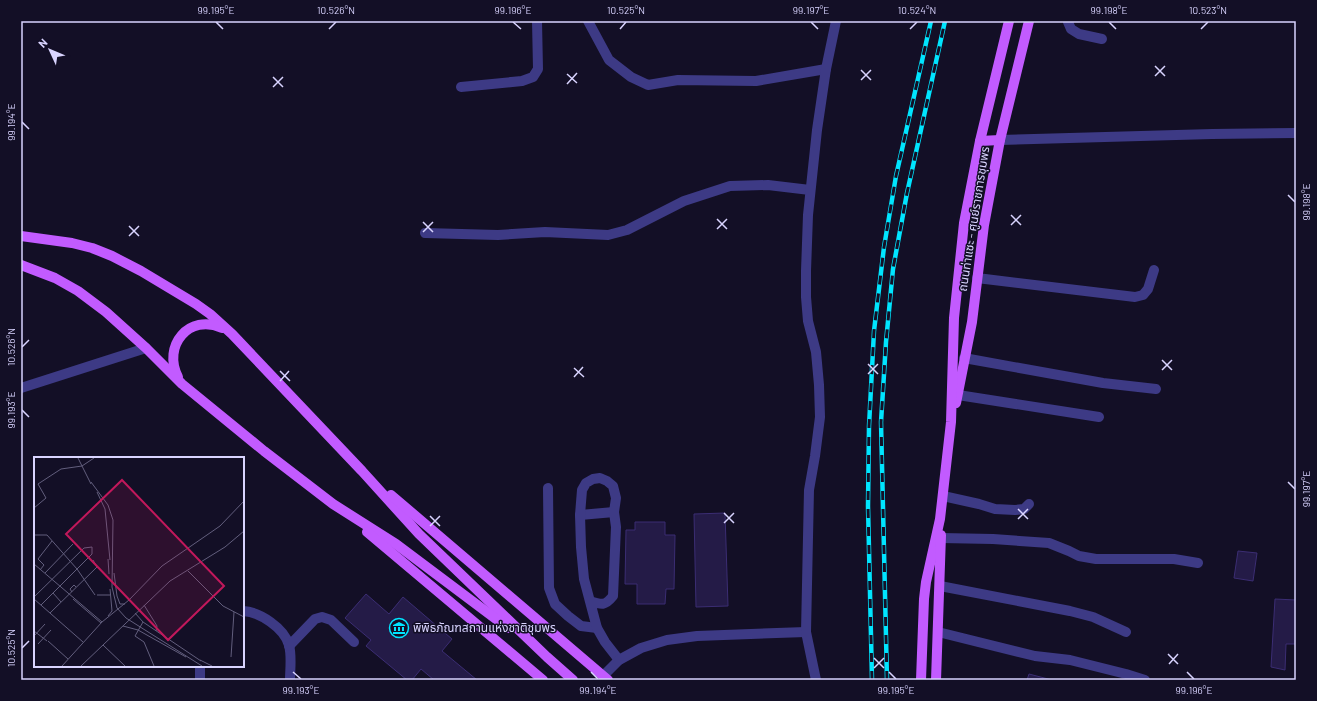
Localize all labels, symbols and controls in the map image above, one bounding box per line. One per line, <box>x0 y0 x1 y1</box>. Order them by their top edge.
text: 99.195°E <box>198 4 234 16</box>
text: 10.526°N <box>317 4 355 16</box>
text: 99.196°E <box>495 4 531 16</box>
text: 10.525°N <box>607 4 645 16</box>
text: 99.197°E <box>793 4 829 16</box>
text: 10.524°N <box>898 4 936 16</box>
text: 99.198°E <box>1091 4 1127 16</box>
text: 10.523°N <box>1189 4 1227 16</box>
north arrow <box>30 30 70 70</box>
text: N <box>35 36 50 50</box>
text: 99.194°E <box>5 103 17 141</box>
street label: ถนนท่าแซะ - ศูนย์ราชการชุมพร <box>955 145 992 292</box>
text: 99.198°E <box>1300 184 1312 220</box>
text: 10.526°N <box>5 328 17 366</box>
text: 99.193°E <box>5 392 17 428</box>
inset map <box>34 457 244 667</box>
text: 99.197°E <box>1300 471 1312 507</box>
museum icon: พิพิธภัณฑสถานแห่งชาติชุมพร <box>388 617 410 639</box>
place label: พิพิธภัณฑสถานแห่งชาติชุมพร <box>413 620 556 635</box>
text: 10.525°N <box>5 629 17 667</box>
text: 99.193°E <box>283 684 319 696</box>
text: 99.194°E <box>579 684 617 696</box>
text: 99.195°E <box>878 684 914 696</box>
text: 99.196°E <box>1176 684 1212 696</box>

